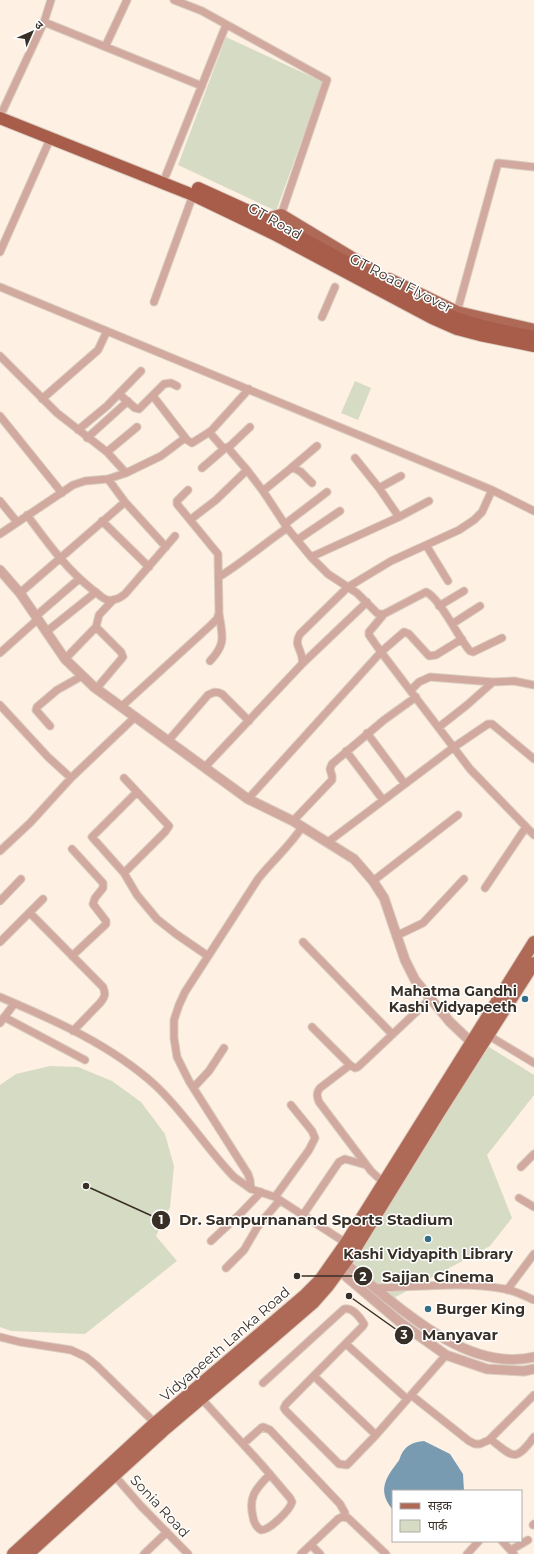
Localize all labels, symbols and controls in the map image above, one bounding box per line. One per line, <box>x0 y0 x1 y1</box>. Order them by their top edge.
north arrow <box>12 12 52 52</box>
text: उ <box>32 18 47 33</box>
street label: GT Road <box>245 198 305 244</box>
street label: GT Road Flyover <box>347 249 456 317</box>
place label: Mahatma Gandhi Kashi Vidyapeeth <box>389 982 517 1016</box>
marker: Mahatma Gandhi Kashi Vidyapeeth <box>520 994 530 1004</box>
callout: Dr. Sampurnanand Sports Stadium <box>151 1206 461 1233</box>
text: Dr. Sampurnanand Sports Stadium <box>179 1210 453 1229</box>
text: 1 <box>159 1212 163 1227</box>
marker: Kashi Vidyapith Library <box>423 1234 433 1244</box>
place label: Kashi Vidyapith Library <box>343 1245 513 1263</box>
callout: Sajjan Cinema <box>353 1263 502 1290</box>
text: Sajjan Cinema <box>382 1267 494 1286</box>
text: 2 <box>359 1269 367 1284</box>
street label: Vidyapeeth Lanka Road <box>156 1283 294 1405</box>
place label: Burger King <box>436 1300 525 1318</box>
marker: Burger King <box>423 1304 433 1314</box>
callout: Manyavar <box>394 1321 506 1348</box>
text: Manyavar <box>422 1325 498 1344</box>
text: 3 <box>399 1327 408 1342</box>
street label: Sonia Road <box>126 1471 194 1541</box>
legend <box>392 1490 522 1542</box>
text: सड़क <box>428 1498 453 1513</box>
text: पार्क <box>428 1518 448 1533</box>

